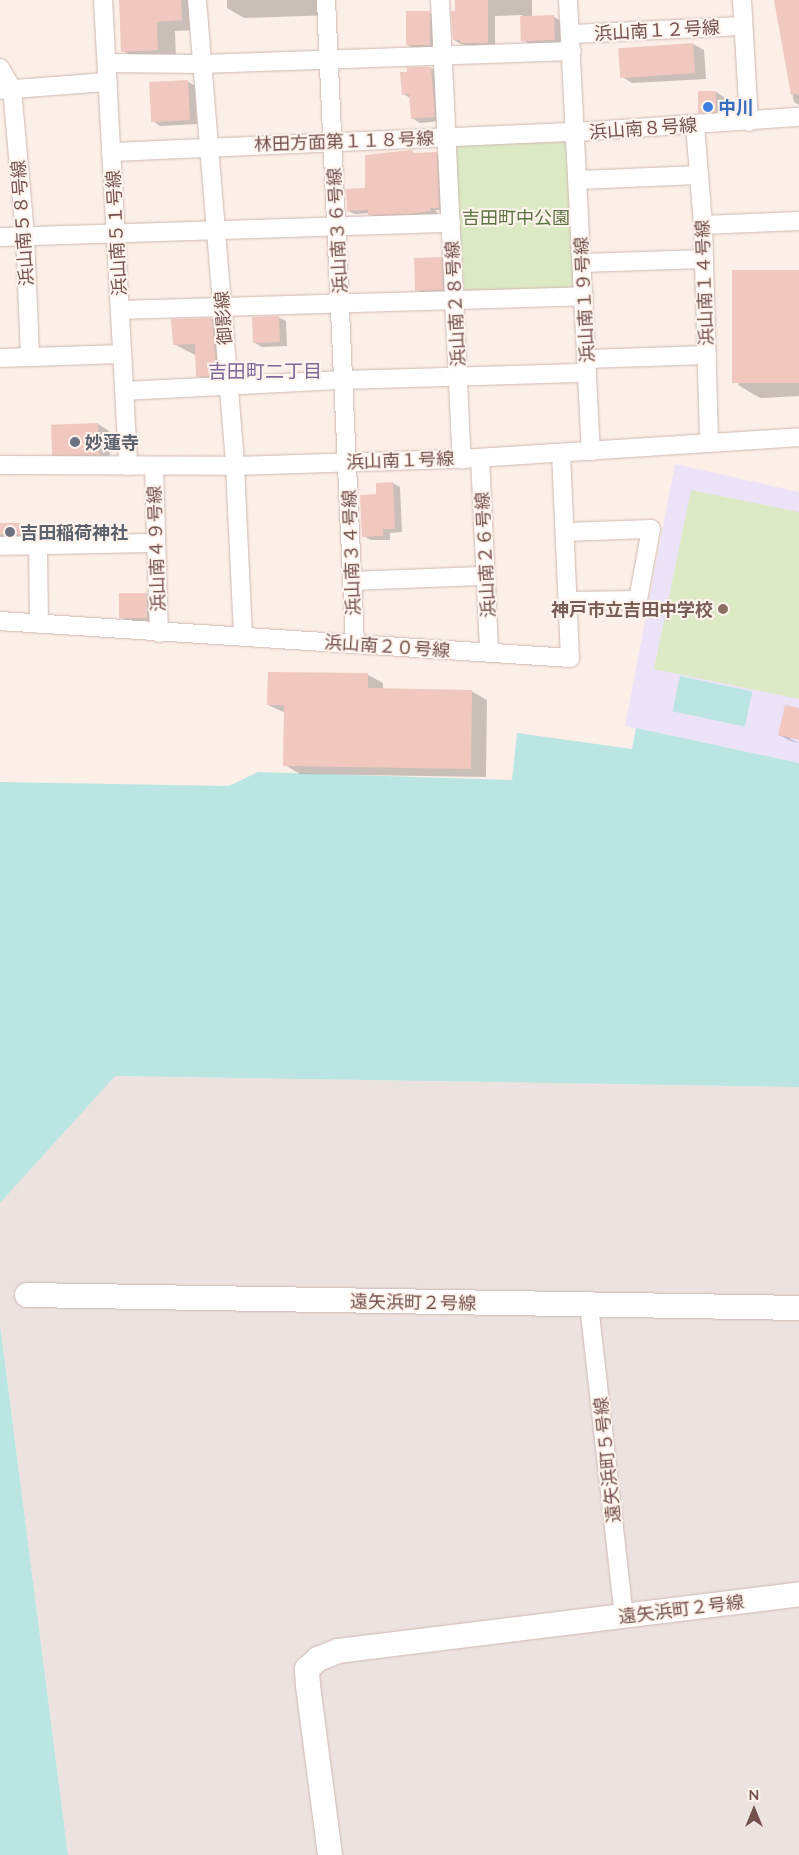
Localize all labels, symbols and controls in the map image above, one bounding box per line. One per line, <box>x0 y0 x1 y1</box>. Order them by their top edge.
street label: 浜山南１２号線 <box>594 16 720 44</box>
place label: 中川 <box>718 96 754 118</box>
marker: 中川 <box>702 101 714 113</box>
street label: 浜山南８号線 <box>588 113 698 143</box>
street label: 林田方面第１１８号線 <box>254 127 434 155</box>
street label: 浜山南５８号線 <box>7 159 37 287</box>
street label: 浜山南３６号線 <box>323 168 351 294</box>
street label: 浜山南５１号線 <box>102 170 130 296</box>
park label: 吉田町中公園 <box>462 206 570 228</box>
street label: 浜山南１４号線 <box>691 220 717 346</box>
street label: 浜山南１９号線 <box>570 237 598 363</box>
street label: 浜山南２８号線 <box>441 241 469 367</box>
street label: 御影線 <box>210 290 236 346</box>
district label: 吉田町二丁目 <box>208 360 322 382</box>
place label: 妙蓮寺 <box>85 431 139 453</box>
marker: 妙蓮寺 <box>69 436 81 448</box>
street label: 浜山南１号線 <box>346 447 454 473</box>
street label: 浜山南４９号線 <box>143 486 169 612</box>
street label: 浜山南３４号線 <box>338 490 364 616</box>
street label: 浜山南２６号線 <box>471 492 499 618</box>
place label: 吉田稲荷神社 <box>20 521 128 543</box>
marker: 吉田稲荷神社 <box>4 526 16 538</box>
place label: 神戸市立吉田中学校 <box>551 598 713 620</box>
marker: 神戸市立吉田中学校 <box>717 603 729 615</box>
street label: 浜山南２０号線 <box>323 631 451 661</box>
street label: 遠矢浜町２号線 <box>350 1290 476 1314</box>
street label: 遠矢浜町５号線 <box>590 1396 624 1524</box>
street label: 遠矢浜町２号線 <box>617 1591 745 1627</box>
north arrow <box>729 1785 779 1835</box>
text: N <box>749 1786 759 1803</box>

